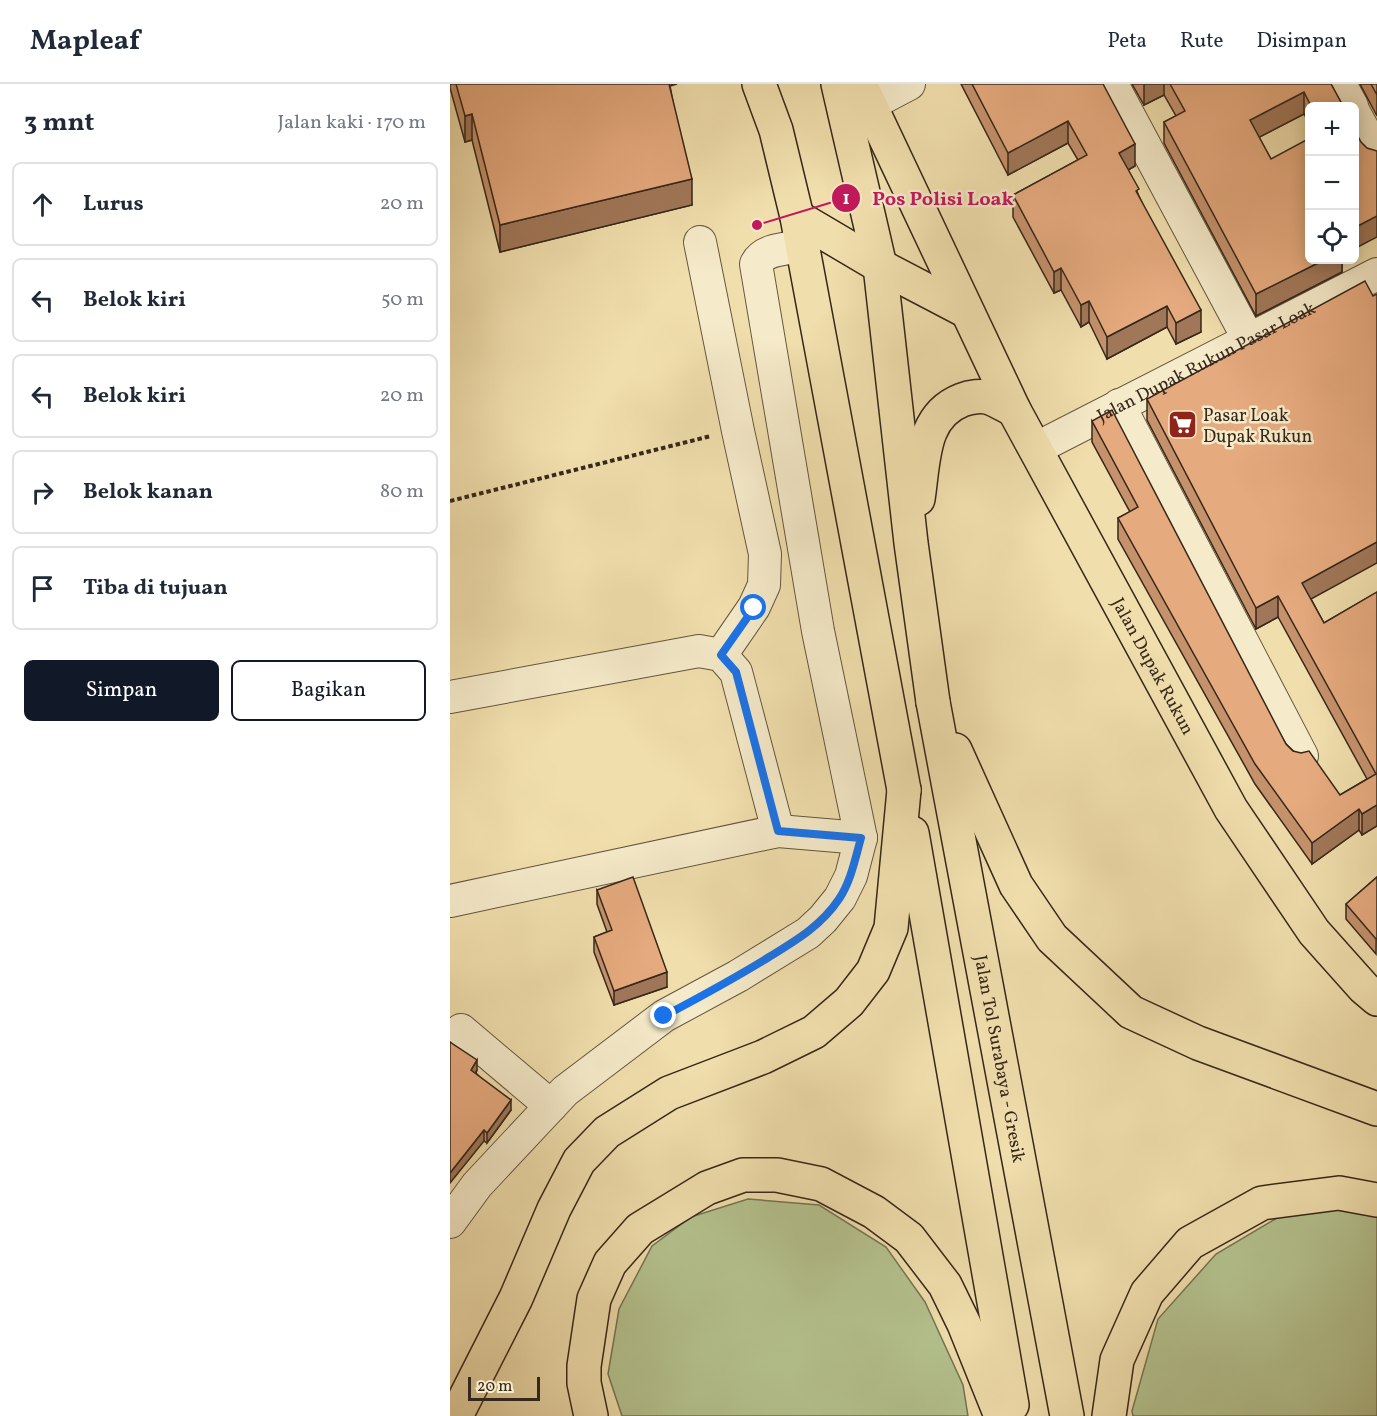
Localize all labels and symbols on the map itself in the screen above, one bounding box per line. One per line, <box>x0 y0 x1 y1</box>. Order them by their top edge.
callout: Pos Polisi Loak <box>831 179 1026 217</box>
text: Pos Polisi Loak <box>872 186 1014 214</box>
text: 1 <box>842 187 850 212</box>
street label: Jalan Dupak Rukun Pasar Loak <box>1093 297 1320 429</box>
place label: Pasar Loak Dupak Rukun <box>1203 404 1312 450</box>
supermarket icon: Pasar Loak Dupak Rukun <box>1166 409 1198 441</box>
route start <box>740 594 766 620</box>
street label: Jalan Dupak Rukun <box>1104 594 1200 740</box>
street label: Jalan Tol Surabaya - Gresik <box>967 953 1030 1165</box>
route end <box>650 1002 676 1028</box>
scale bar <box>468 1374 540 1402</box>

